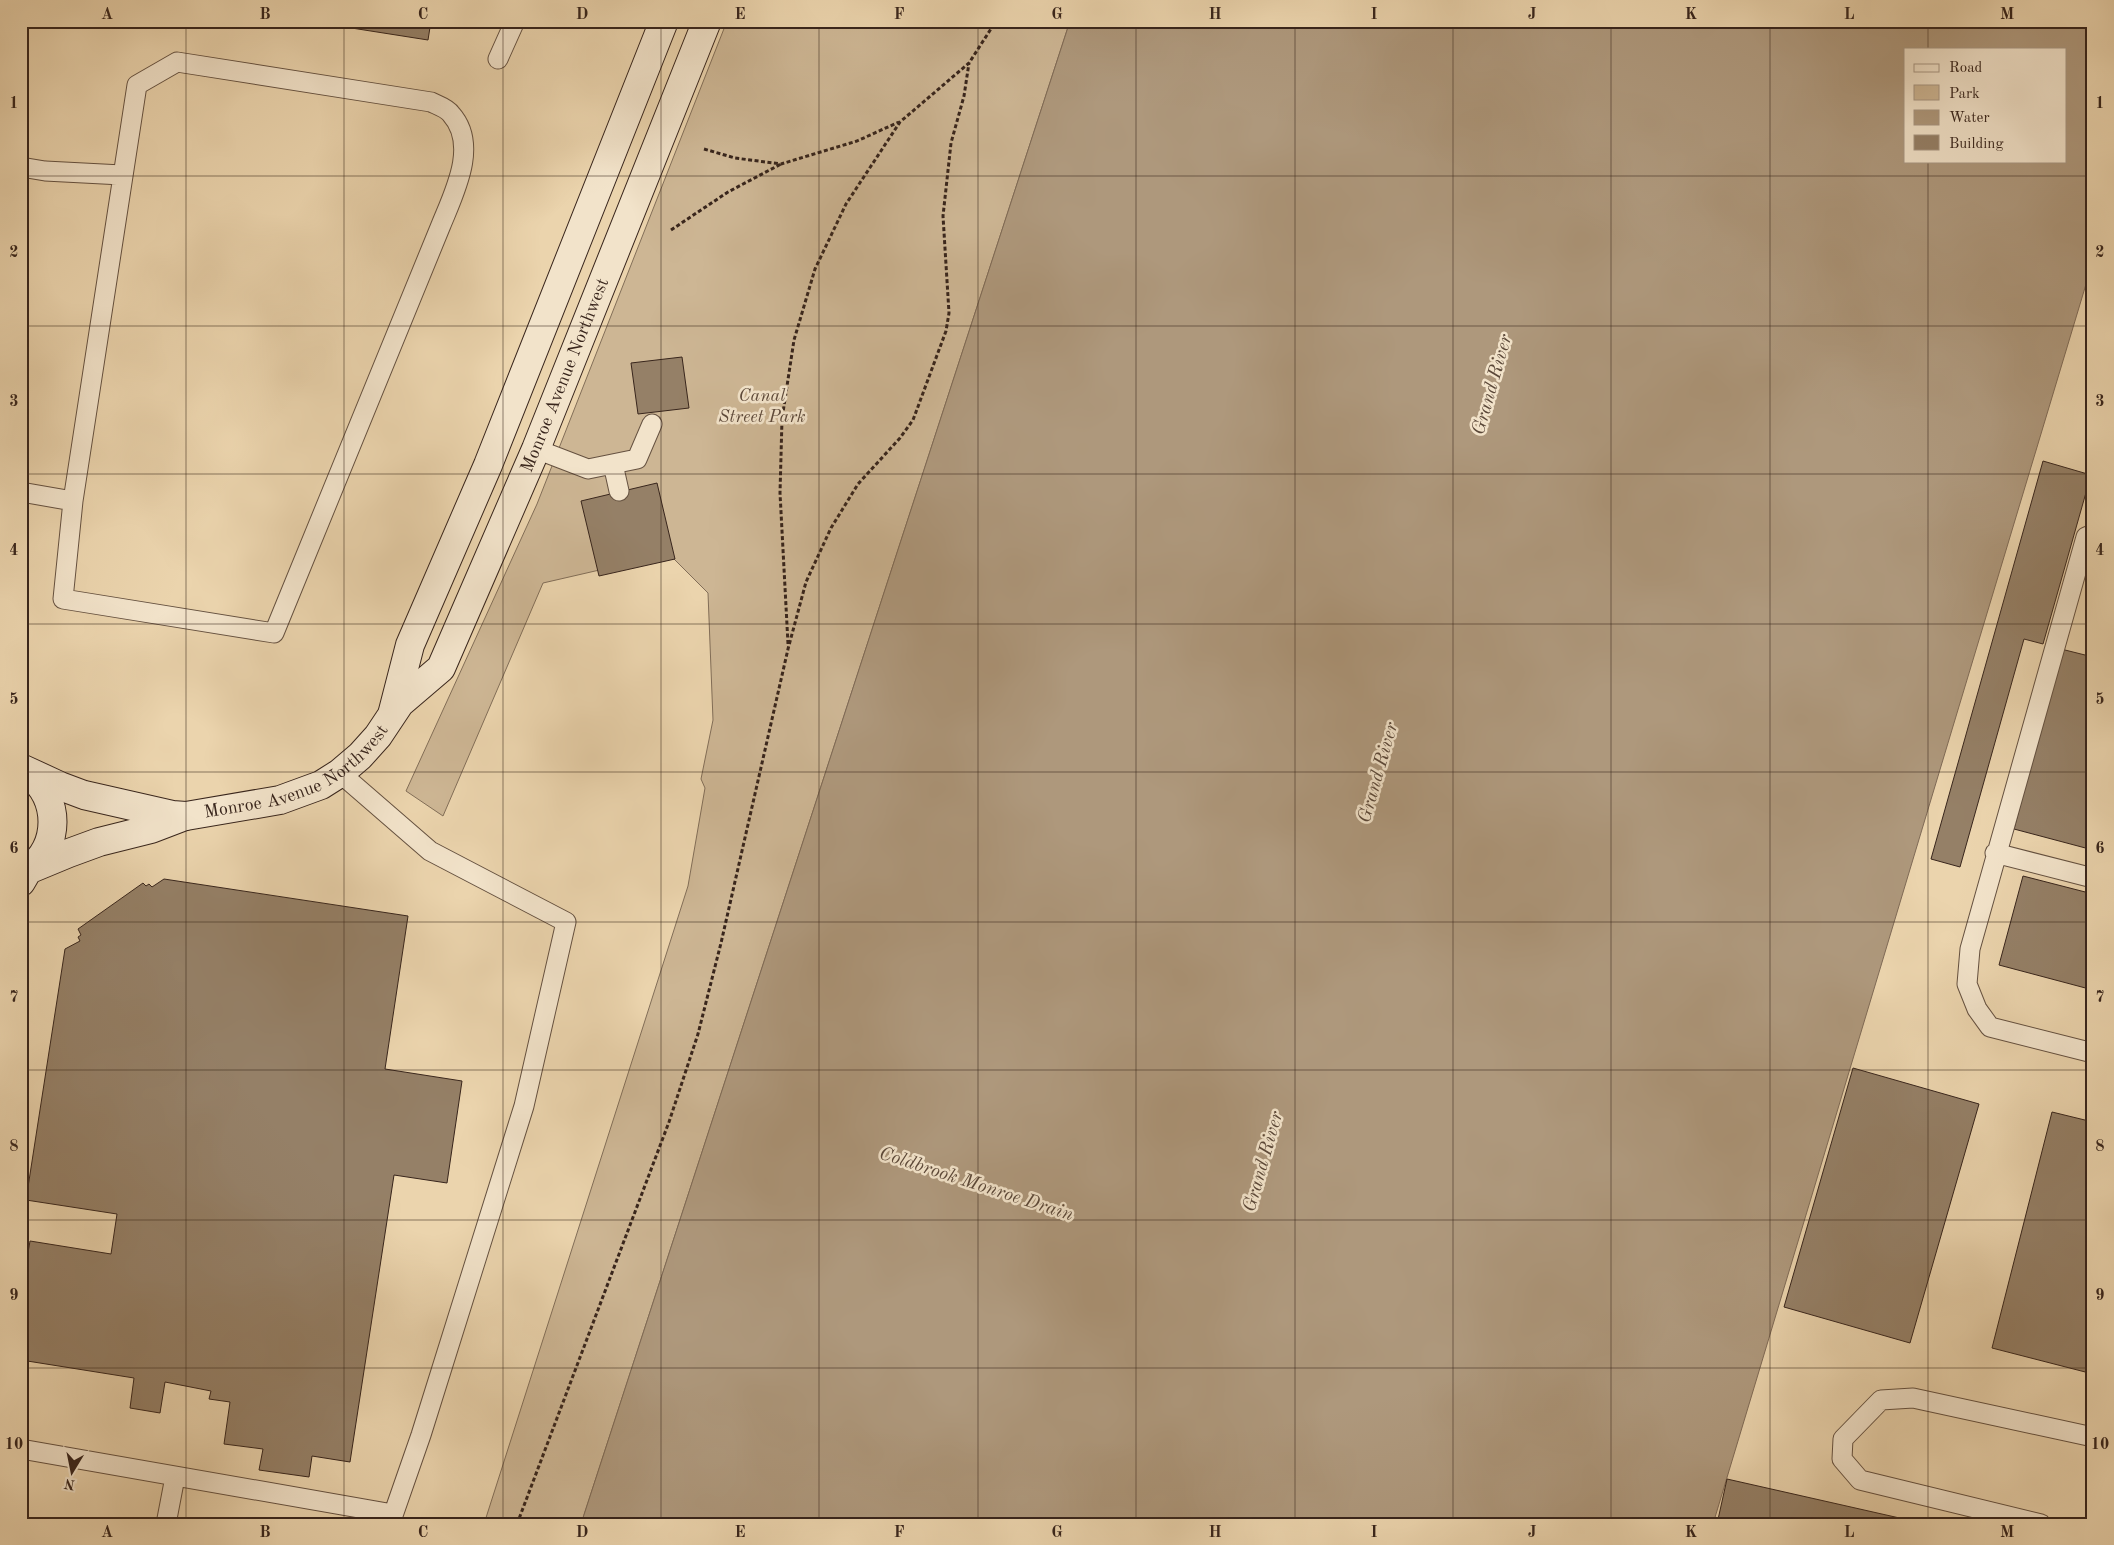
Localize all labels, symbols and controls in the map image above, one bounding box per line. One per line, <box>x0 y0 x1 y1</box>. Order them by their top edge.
text: A <box>101 7 113 23</box>
text: B <box>259 7 271 23</box>
text: C <box>418 7 428 23</box>
text: D <box>576 7 588 23</box>
text: E <box>734 7 746 23</box>
text: F <box>894 7 905 23</box>
text: G <box>1051 7 1063 23</box>
text: H <box>1208 7 1222 23</box>
text: I <box>1370 7 1378 23</box>
text: J <box>1528 7 1537 23</box>
text: K <box>1685 7 1697 23</box>
text: L <box>1844 7 1855 23</box>
text: M <box>2000 7 2014 23</box>
legend <box>1904 48 2066 162</box>
text: Road <box>1949 61 1983 76</box>
text: Park <box>1949 87 1980 102</box>
text: 1 <box>9 96 19 112</box>
text: 1 <box>2095 96 2105 112</box>
text: Water <box>1949 111 1990 126</box>
text: Building <box>1949 137 2004 152</box>
text: 2 <box>9 245 19 261</box>
text: 2 <box>2095 245 2105 261</box>
street label: Monroe Avenue Northwest <box>518 276 612 475</box>
water label: Grand River <box>1470 332 1517 437</box>
park label: Canal Street Park <box>718 387 806 426</box>
text: 3 <box>9 394 19 410</box>
text: 3 <box>2095 394 2105 410</box>
text: 4 <box>9 543 19 559</box>
text: 4 <box>2095 543 2105 559</box>
text: 5 <box>9 692 19 708</box>
text: 5 <box>2095 692 2105 708</box>
water label: Grand River <box>1356 720 1403 825</box>
street label: Monroe Avenue Northwest <box>203 722 392 822</box>
text: 6 <box>9 841 19 857</box>
text: 6 <box>2095 841 2105 857</box>
text: 7 <box>9 990 19 1006</box>
text: 7 <box>2095 990 2105 1006</box>
water label: Grand River <box>1241 1109 1288 1214</box>
text: 8 <box>9 1139 19 1155</box>
text: 8 <box>2095 1139 2105 1155</box>
water label: Coldbrook Monroe Drain <box>876 1145 1076 1225</box>
text: 9 <box>9 1288 19 1304</box>
text: 9 <box>2095 1288 2105 1304</box>
text: 10 <box>5 1437 23 1453</box>
text: 10 <box>2091 1437 2109 1453</box>
north arrow <box>48 1448 98 1498</box>
text: N <box>63 1476 76 1492</box>
text: A <box>101 1525 113 1541</box>
text: B <box>259 1525 271 1541</box>
text: C <box>418 1525 428 1541</box>
text: D <box>576 1525 588 1541</box>
text: E <box>734 1525 746 1541</box>
text: F <box>894 1525 905 1541</box>
text: G <box>1051 1525 1063 1541</box>
text: H <box>1208 1525 1222 1541</box>
text: I <box>1370 1525 1378 1541</box>
text: J <box>1528 1525 1537 1541</box>
text: K <box>1685 1525 1697 1541</box>
text: L <box>1844 1525 1855 1541</box>
text: M <box>2000 1525 2014 1541</box>

